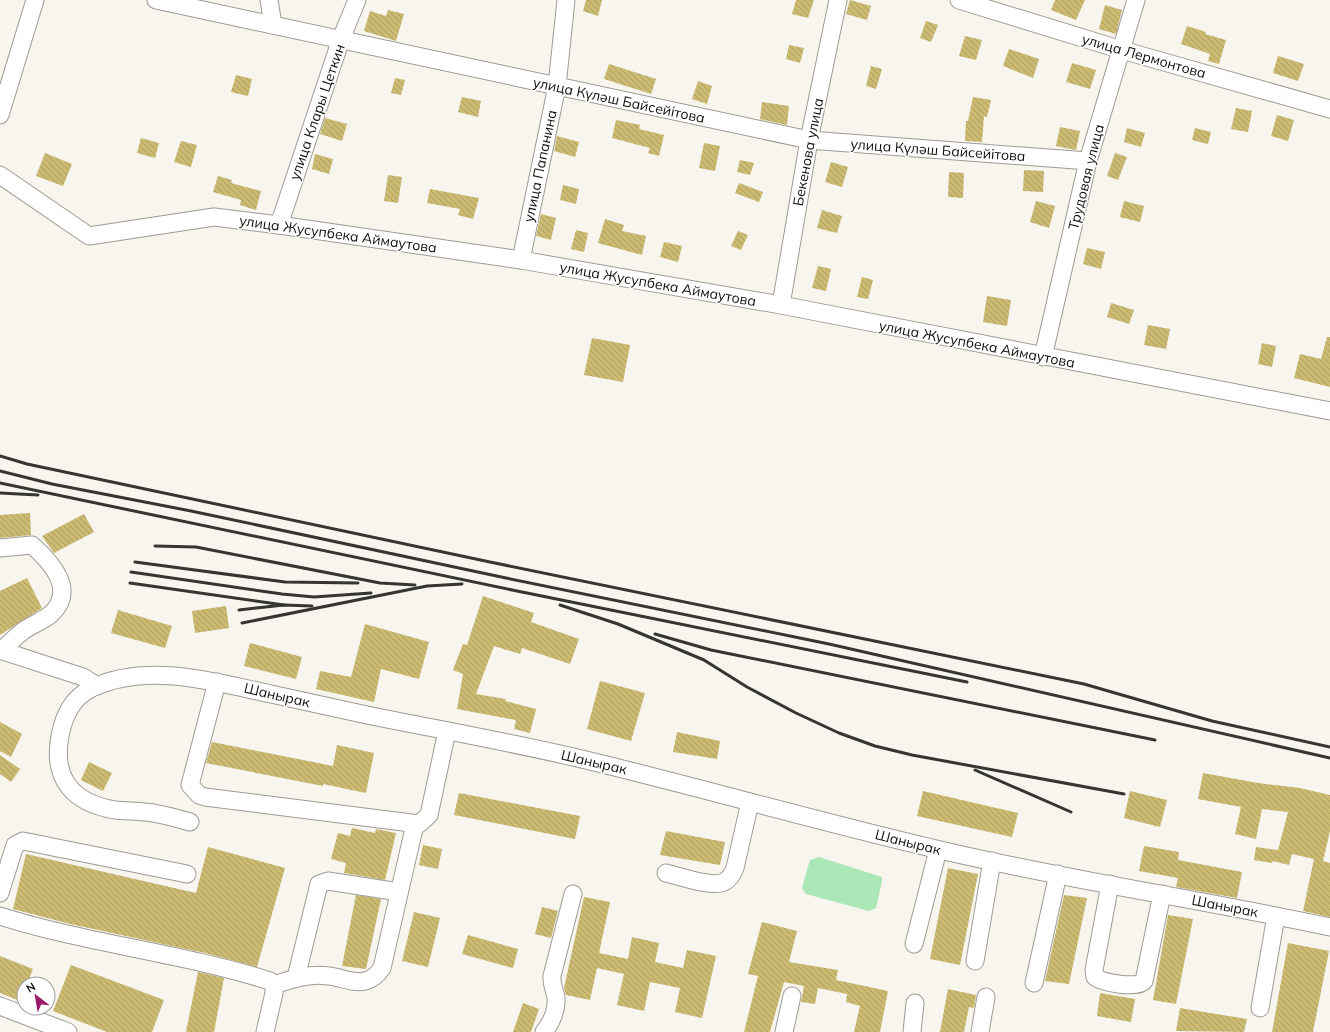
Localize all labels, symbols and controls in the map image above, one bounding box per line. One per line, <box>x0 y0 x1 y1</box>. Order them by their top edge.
street label: улица Лермонтова <box>1080 30 1208 82</box>
street label: улица Клары Цеткин <box>285 42 349 182</box>
street label: улица Күләш Байсейітова <box>531 73 707 127</box>
street label: Бекенова улица <box>789 96 827 208</box>
street label: улица Папанина <box>519 108 561 224</box>
street label: Трудовая улица <box>1064 122 1108 232</box>
street label: улица Күләш Байсейітова <box>850 135 1026 165</box>
street label: улица Жусупбека Аймаутова <box>238 211 438 257</box>
street label: улица Жусупбека Аймаутова <box>558 258 758 310</box>
street label: улица Жусупбека Аймаутова <box>878 316 1076 372</box>
street label: Шанырак <box>242 679 312 711</box>
street label: Шанырак <box>559 746 629 778</box>
street label: Шанырак <box>873 825 943 859</box>
street label: Шанырак <box>1190 891 1260 921</box>
north arrow <box>16 976 56 1016</box>
text: N <box>24 979 38 996</box>

